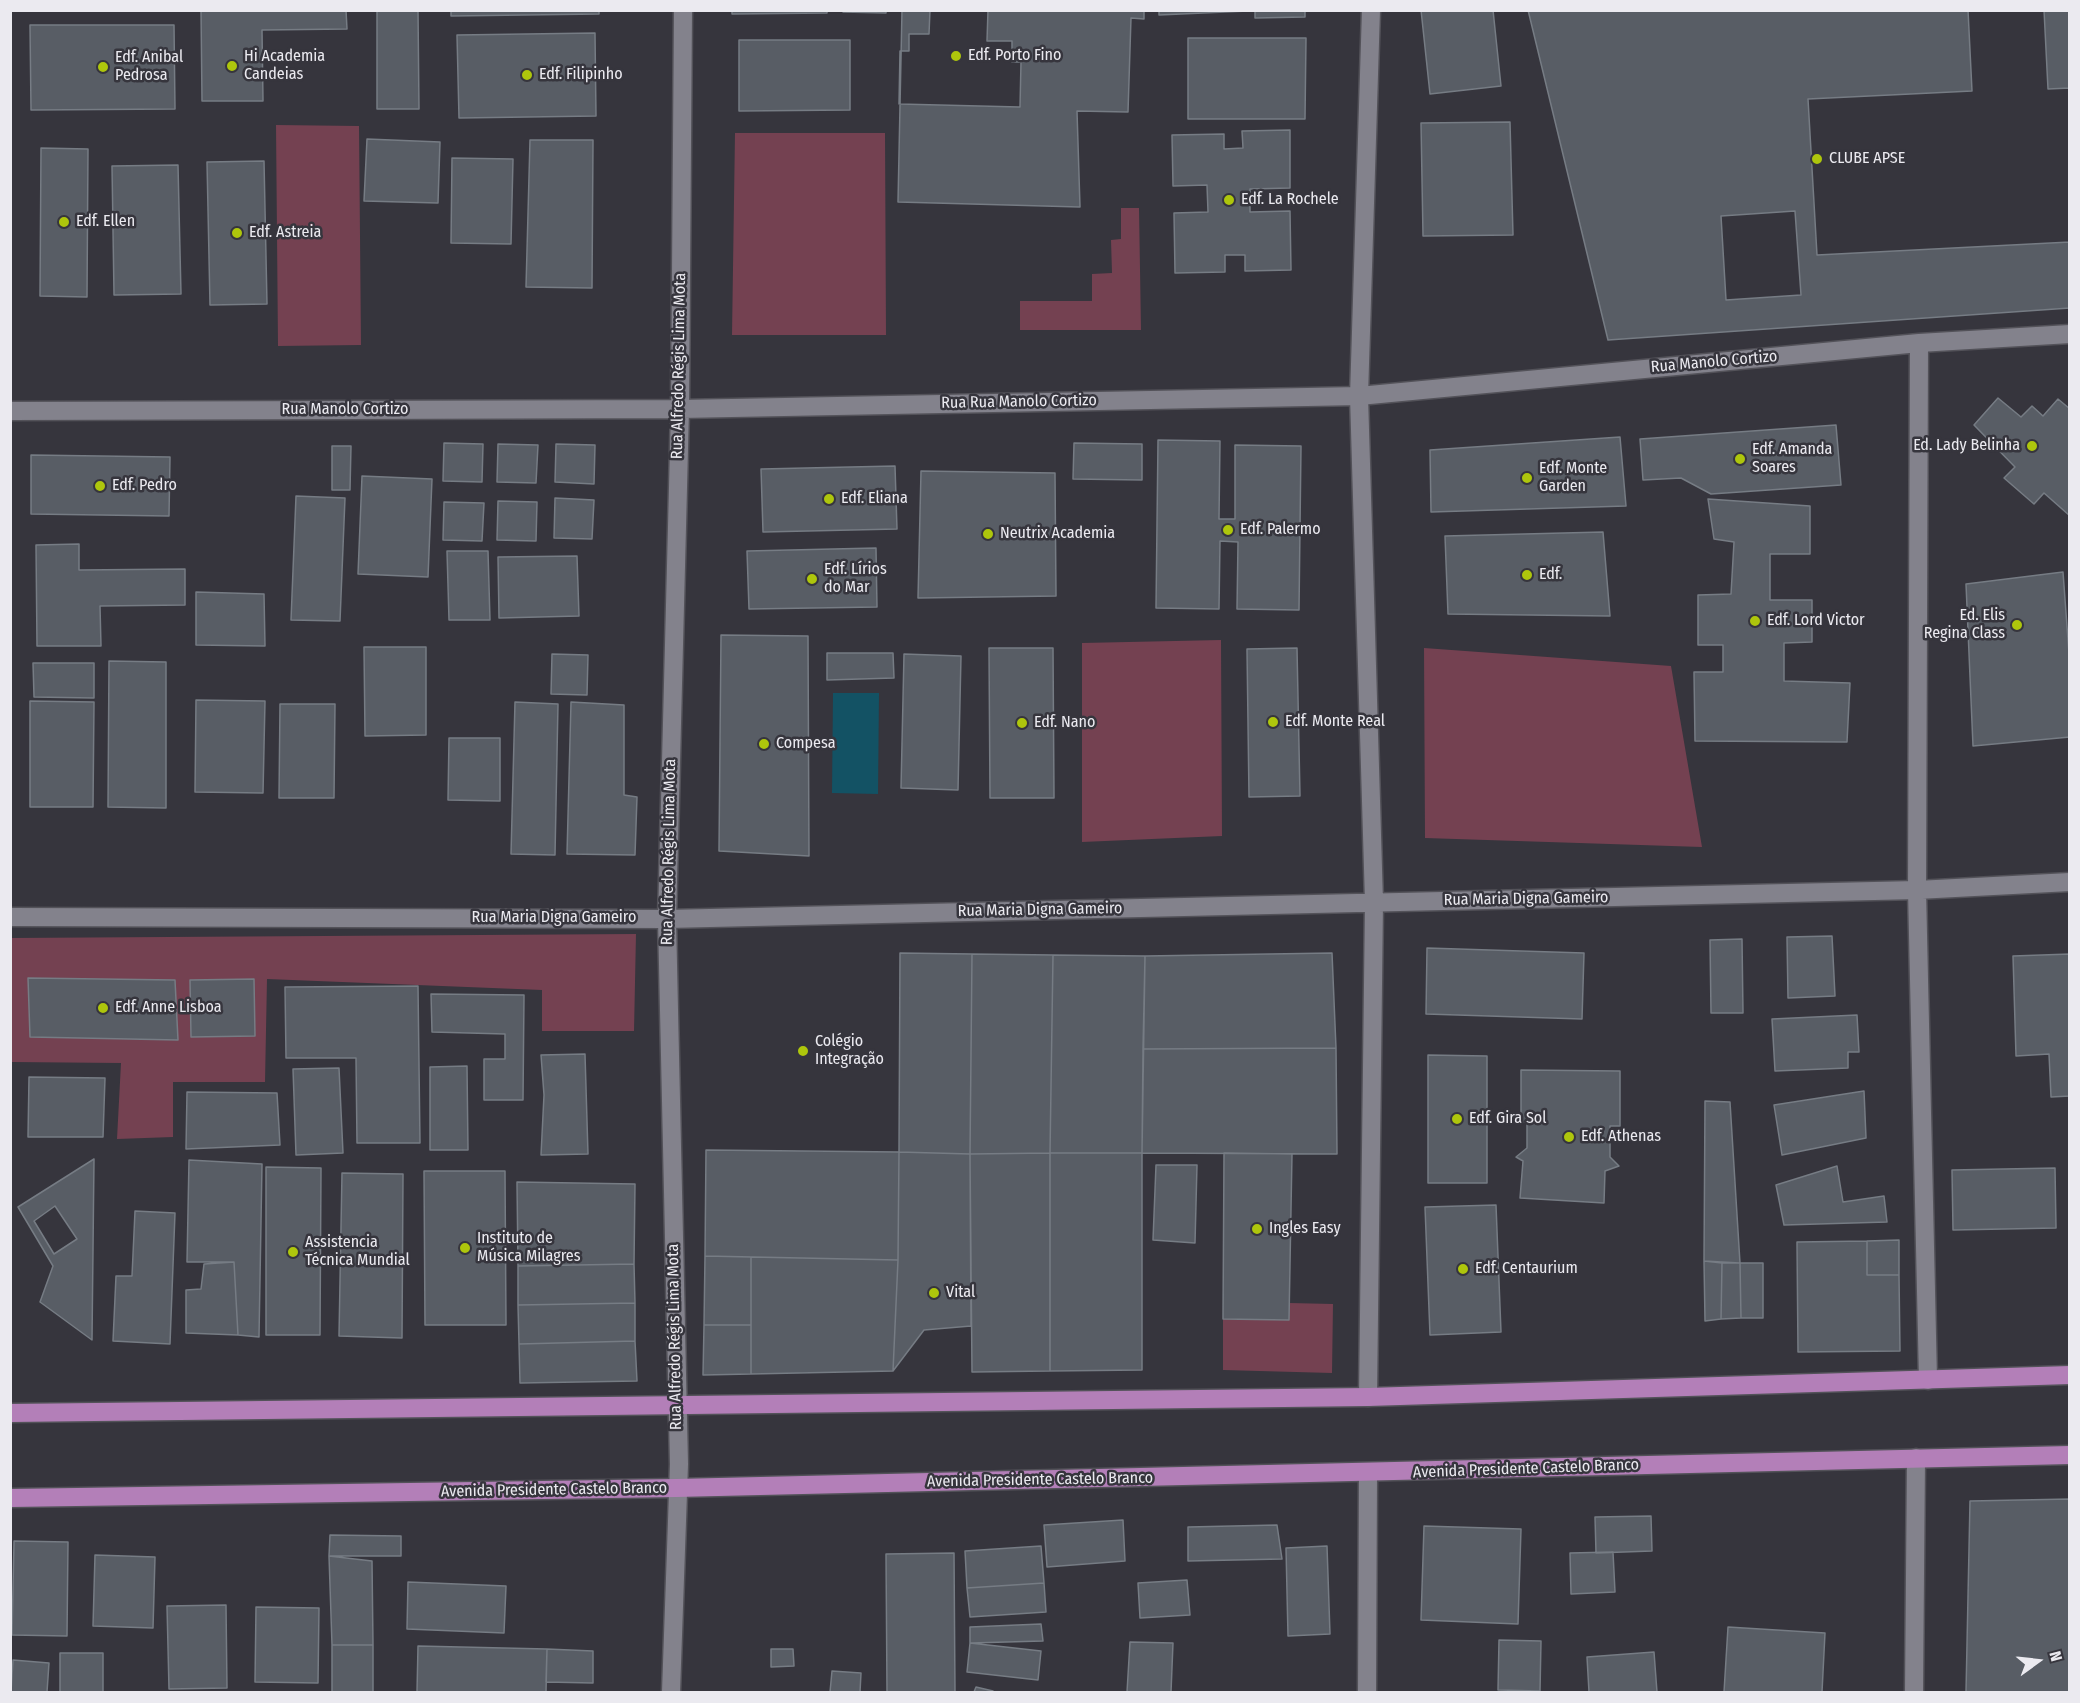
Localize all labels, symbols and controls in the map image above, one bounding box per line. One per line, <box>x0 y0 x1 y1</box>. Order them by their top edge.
place label: Edf. Porto Fino <box>968 46 1061 66</box>
place label: Hi Academia Candeias <box>244 47 325 85</box>
place label: Edf. Anibal Pedrosa <box>115 48 183 86</box>
marker: Edf. Porto Fino <box>949 49 963 63</box>
marker: Hi Academia Candeias <box>225 59 239 73</box>
marker: Edf. Anibal Pedrosa <box>96 60 110 74</box>
place label: Edf. Filipinho <box>539 65 623 85</box>
marker: Edf. Filipinho <box>520 68 534 82</box>
place label: CLUBE APSE <box>1829 149 1905 169</box>
marker: CLUBE APSE <box>1810 152 1824 166</box>
place label: Edf. La Rochele <box>1241 190 1339 210</box>
marker: Edf. La Rochele <box>1222 193 1236 207</box>
place label: Edf. Ellen <box>76 212 135 232</box>
marker: Edf. Ellen <box>57 215 71 229</box>
place label: Edf. Astreia <box>249 223 321 243</box>
marker: Edf. Astreia <box>230 226 244 240</box>
street label: Rua Alfredo Régis Lima Mota <box>668 273 690 459</box>
street label: Rua Manolo Cortizo <box>1650 347 1778 377</box>
street label: Rua Rua Manolo Cortizo <box>941 391 1097 413</box>
street label: Rua Manolo Cortizo <box>282 400 408 420</box>
place label: Ed. Lady Belinha <box>1913 436 2020 456</box>
marker: Ed. Lady Belinha <box>2025 439 2039 453</box>
place label: Edf. Amanda Soares <box>1752 440 1832 478</box>
marker: Edf. Amanda Soares <box>1733 452 1747 466</box>
place label: Edf. Monte Garden <box>1539 459 1607 497</box>
marker: Edf. Monte Garden <box>1520 471 1534 485</box>
place label: Edf. Pedro <box>112 476 177 496</box>
marker: Edf. Pedro <box>93 479 107 493</box>
place label: Edf. Eliana <box>841 489 908 509</box>
marker: Edf. Eliana <box>822 492 836 506</box>
place label: Edf. Palermo <box>1240 520 1321 540</box>
marker: Edf. Palermo <box>1221 523 1235 537</box>
place label: Neutrix Academia <box>1000 524 1115 544</box>
marker: Neutrix Academia <box>981 527 995 541</box>
place label: Edf. Lírios do Mar <box>824 560 887 598</box>
place label: Edf. <box>1539 565 1562 585</box>
marker: Edf. <box>1520 568 1534 582</box>
marker: Edf. Lírios do Mar <box>805 572 819 586</box>
place label: Ed. Elis Regina Class <box>1924 606 2005 644</box>
place label: Edf. Lord Victor <box>1767 611 1865 631</box>
marker: Edf. Lord Victor <box>1748 614 1762 628</box>
marker: Ed. Elis Regina Class <box>2010 618 2024 632</box>
place label: Edf. Monte Real <box>1285 712 1385 732</box>
place label: Edf. Nano <box>1034 713 1095 733</box>
marker: Edf. Monte Real <box>1266 715 1280 729</box>
marker: Edf. Nano <box>1015 716 1029 730</box>
place label: Compesa <box>776 734 836 754</box>
marker: Compesa <box>757 737 771 751</box>
street label: Rua Alfredo Régis Lima Mota <box>658 759 680 945</box>
street label: Rua Maria Digna Gameiro <box>1443 888 1609 910</box>
street label: Rua Maria Digna Gameiro <box>957 899 1123 921</box>
street label: Rua Maria Digna Gameiro <box>472 908 636 928</box>
place label: Edf. Anne Lisboa <box>115 998 222 1018</box>
marker: Edf. Anne Lisboa <box>96 1001 110 1015</box>
place label: Colégio Integração <box>815 1032 884 1070</box>
marker: Colégio Integração <box>796 1044 810 1058</box>
place label: Edf. Gira Sol <box>1469 1109 1546 1129</box>
marker: Edf. Gira Sol <box>1450 1112 1464 1126</box>
place label: Edf. Athenas <box>1581 1127 1661 1147</box>
marker: Edf. Athenas <box>1562 1130 1576 1144</box>
place label: Ingles Easy <box>1269 1219 1341 1239</box>
marker: Ingles Easy <box>1250 1222 1264 1236</box>
place label: Instituto de Música Milagres <box>477 1229 581 1267</box>
place label: Assistencia Técnica Mundial <box>305 1233 410 1271</box>
marker: Instituto de Música Milagres <box>458 1241 472 1255</box>
street label: Rua Alfredo Régis Lima Mota <box>664 1244 686 1430</box>
marker: Assistencia Técnica Mundial <box>286 1245 300 1259</box>
place label: Edf. Centaurium <box>1475 1259 1578 1279</box>
marker: Edf. Centaurium <box>1456 1262 1470 1276</box>
place label: Vital <box>946 1283 975 1303</box>
marker: Vital <box>927 1286 941 1300</box>
street label: Avenida Presidente Castelo Branco <box>1413 1455 1639 1483</box>
street label: Avenida Presidente Castelo Branco <box>927 1468 1153 1492</box>
street label: Avenida Presidente Castelo Branco <box>441 1478 667 1502</box>
north arrow <box>2008 1631 2068 1691</box>
text: N <box>2045 1649 2066 1663</box>

